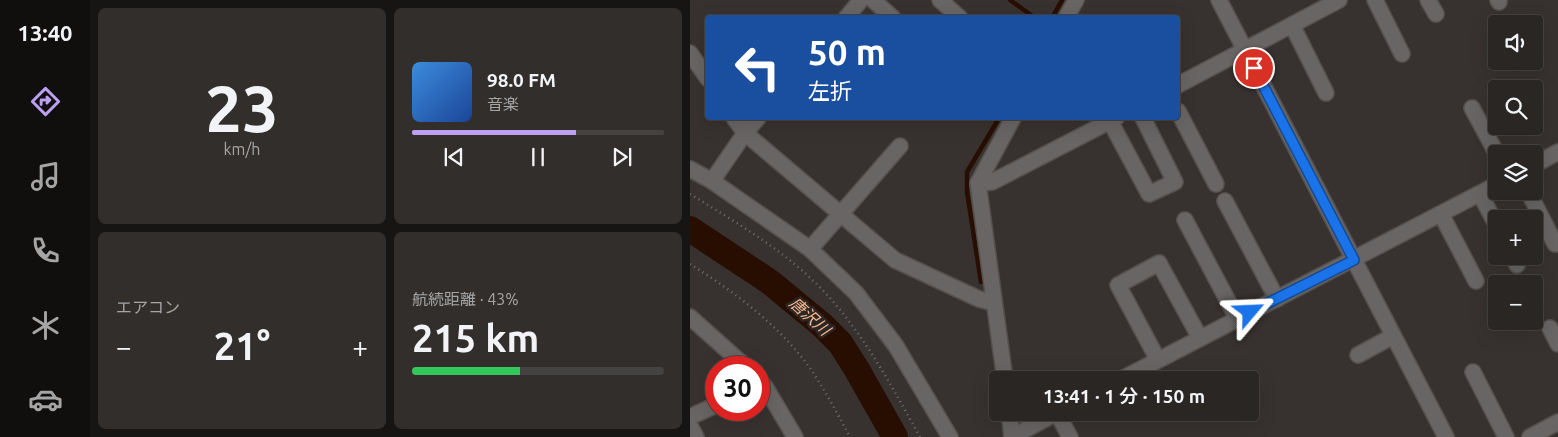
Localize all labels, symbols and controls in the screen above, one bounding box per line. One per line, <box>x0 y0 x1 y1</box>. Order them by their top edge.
map controls <box>1488 15 1543 330</box>
button: sound <box>1488 15 1543 70</box>
text: 13:40 <box>17 20 73 45</box>
text: 50 m <box>808 32 886 72</box>
icon: left <box>725 35 790 100</box>
pin <box>1233 47 1275 89</box>
icon: arrive <box>1240 54 1268 82</box>
text: 98.0 FM <box>487 69 556 91</box>
text: 23 <box>205 71 279 144</box>
text: 左折 <box>808 78 852 103</box>
button: search <box>1488 80 1543 135</box>
icon: directions <box>28 84 63 119</box>
text: 音楽 <box>487 95 519 113</box>
text: km/h <box>224 140 260 158</box>
icon: previous <box>440 143 468 171</box>
icon: pause <box>524 143 552 171</box>
icon: next <box>608 143 636 171</box>
button: layers <box>1488 145 1543 200</box>
icon: music <box>28 159 63 194</box>
button: + <box>1488 210 1543 265</box>
icon: phone <box>28 233 63 268</box>
button: − <box>1488 275 1543 330</box>
position arrow <box>1223 285 1275 337</box>
text: 航続距離 · 43% <box>412 290 519 308</box>
water label: 唐沢川 <box>786 293 835 340</box>
text: エアコン <box>116 298 180 316</box>
icon: climate <box>28 308 63 343</box>
text: 215 km <box>412 317 539 359</box>
text: 21° <box>214 325 270 367</box>
text: − <box>116 331 132 362</box>
text: + <box>352 331 368 362</box>
speed limit sign: 30 <box>705 356 770 421</box>
icon: car <box>28 382 63 417</box>
text: 13:41 · 1 分 · 150 m <box>1043 385 1205 407</box>

